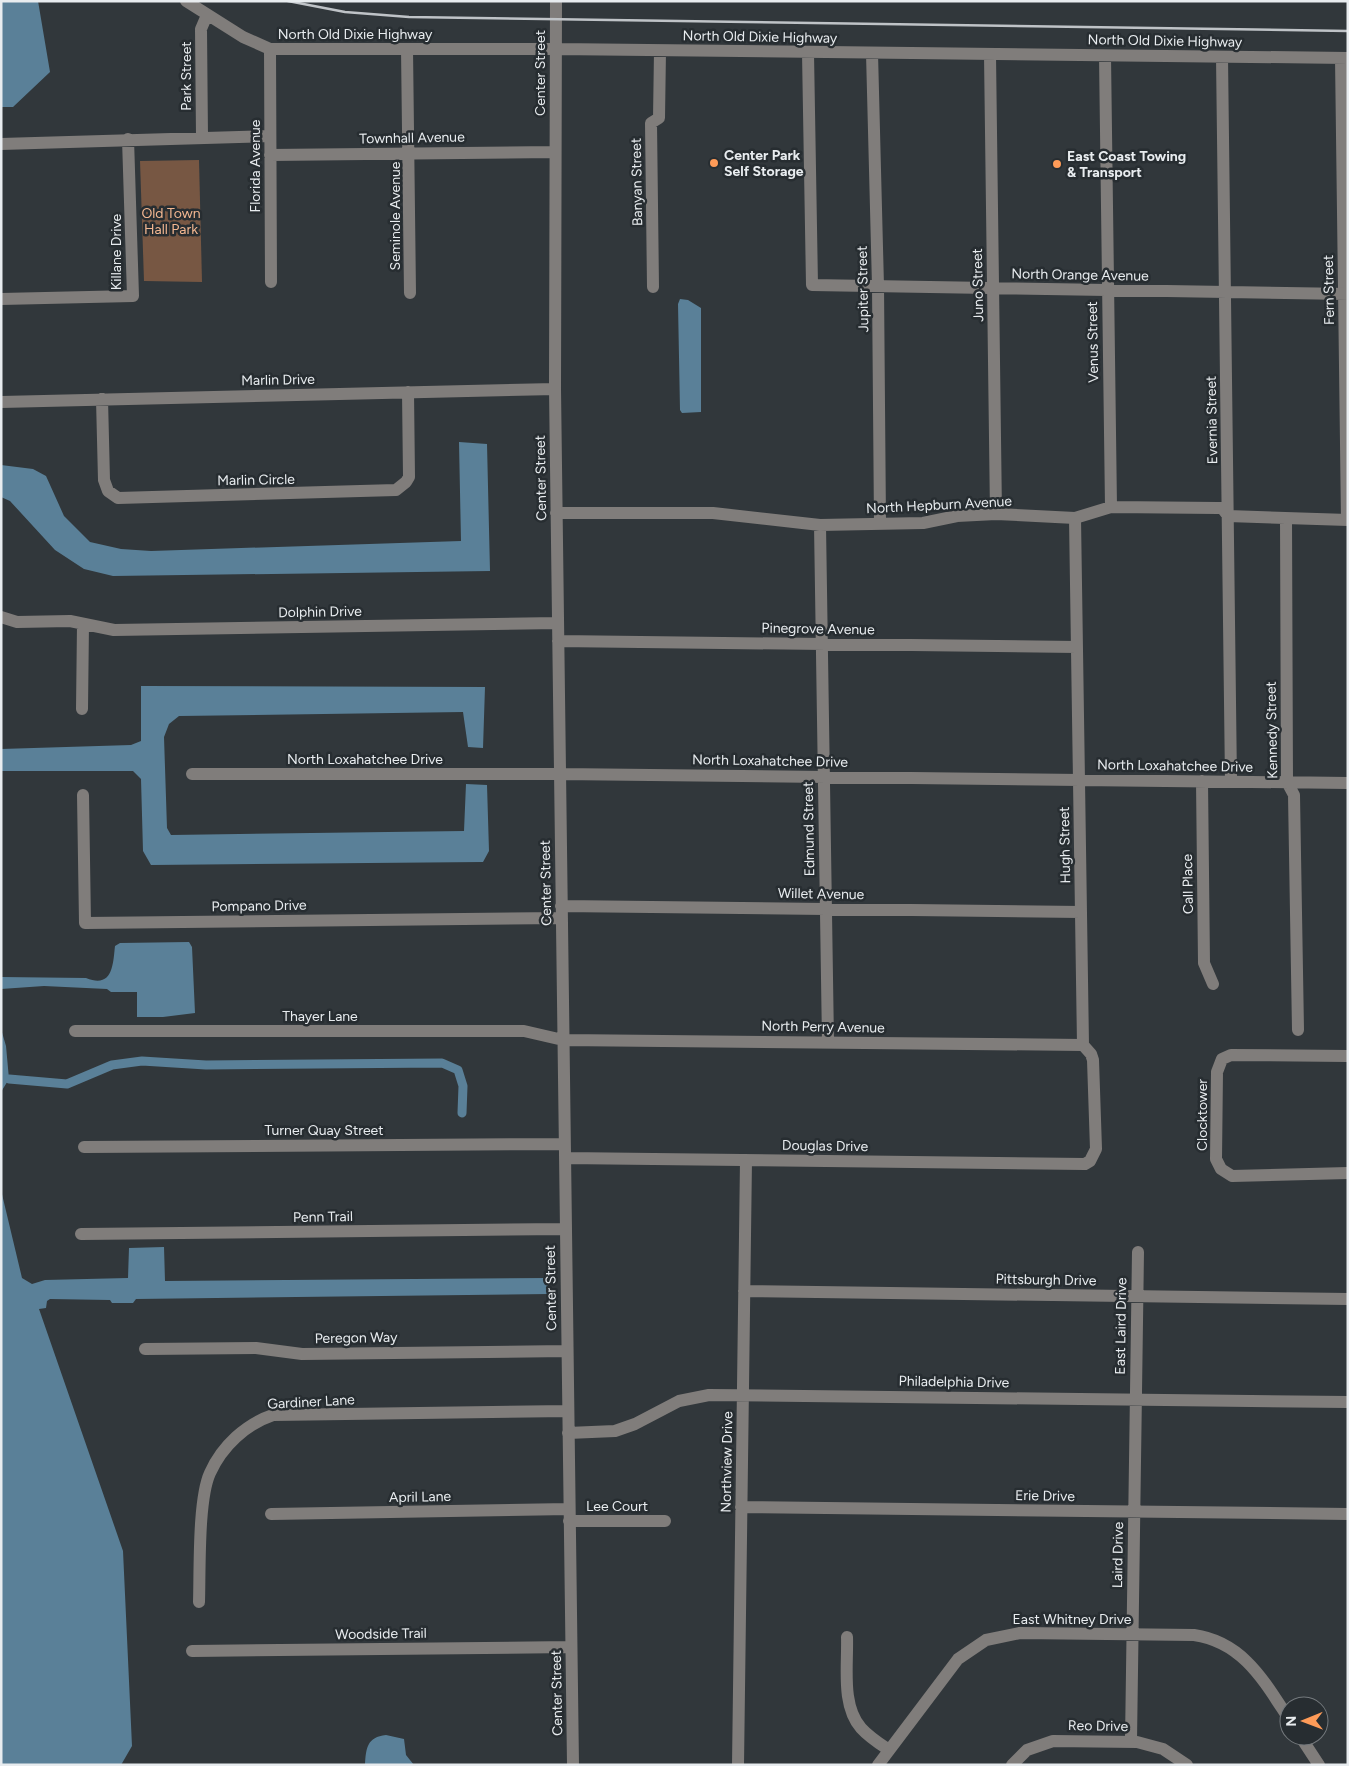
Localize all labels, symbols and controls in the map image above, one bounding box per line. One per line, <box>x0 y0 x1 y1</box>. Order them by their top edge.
street label: North Old Dixie Highway <box>278 26 433 43</box>
street label: North Old Dixie Highway <box>683 27 838 47</box>
street label: Center Street <box>532 30 549 116</box>
street label: North Old Dixie Highway <box>1088 31 1243 51</box>
street label: Park Street <box>178 41 195 111</box>
street label: Florida Avenue <box>247 119 264 212</box>
street label: Townhall Avenue <box>359 129 465 147</box>
street label: Banyan Street <box>628 138 646 226</box>
place label: Center Park Self Storage <box>724 147 804 180</box>
place label: East Coast Towing & Transport <box>1067 148 1186 181</box>
marker: Center Park Self Storage <box>708 157 720 169</box>
marker: East Coast Towing & Transport <box>1051 158 1063 170</box>
street label: Seminole Avenue <box>387 161 404 270</box>
park label: Old Town Hall Park <box>141 205 201 238</box>
street label: Killane Drive <box>108 213 125 290</box>
street label: Jupiter Street <box>854 245 872 333</box>
street label: Juno Street <box>969 248 987 322</box>
street label: Fern Street <box>1320 255 1338 325</box>
street label: North Orange Avenue <box>1011 265 1149 285</box>
street label: Venus Street <box>1084 301 1102 383</box>
street label: Marlin Drive <box>241 371 315 389</box>
street label: Evernia Street <box>1203 376 1221 464</box>
street label: Center Street <box>532 435 550 521</box>
street label: Marlin Circle <box>217 471 295 489</box>
street label: North Hepburn Avenue <box>866 493 1013 517</box>
street label: Dolphin Drive <box>278 603 362 621</box>
street label: Pinegrove Avenue <box>761 620 875 638</box>
street label: Kennedy Street <box>1263 681 1281 779</box>
street label: North Loxahatchee Drive <box>287 751 443 768</box>
street label: North Loxahatchee Drive <box>692 751 848 771</box>
street label: North Loxahatchee Drive <box>1097 756 1253 776</box>
street label: Edmund Street <box>800 781 818 877</box>
street label: Hugh Street <box>1056 806 1074 884</box>
street label: Center Street <box>537 840 555 926</box>
street label: Call Place <box>1179 853 1197 914</box>
street label: Willet Avenue <box>778 885 865 903</box>
street label: Pompano Drive <box>211 897 307 915</box>
street label: Thayer Lane <box>282 1008 358 1025</box>
street label: North Perry Avenue <box>761 1017 885 1037</box>
street label: Clocktower <box>1194 1079 1211 1151</box>
street label: Turner Quay Street <box>264 1122 384 1139</box>
street label: Douglas Drive <box>782 1137 869 1155</box>
street label: Penn Trail <box>293 1208 353 1226</box>
street label: Center Street <box>542 1245 560 1331</box>
street label: Pittsburgh Drive <box>995 1271 1097 1289</box>
street label: East Laird Drive <box>1112 1277 1130 1375</box>
street label: Peregon Way <box>314 1329 398 1347</box>
street label: Philadelphia Drive <box>899 1373 1010 1391</box>
street label: Gardiner Lane <box>267 1391 355 1413</box>
street label: Northview Drive <box>718 1411 736 1513</box>
street label: Erie Drive <box>1015 1487 1075 1505</box>
street label: April Lane <box>389 1488 452 1506</box>
street label: Lee Court <box>586 1498 648 1515</box>
street label: Laird Drive <box>1109 1521 1127 1588</box>
street label: East Whitney Drive <box>1013 1611 1132 1628</box>
street label: Woodside Trail <box>335 1625 427 1643</box>
street label: Center Street <box>548 1650 566 1736</box>
north arrow <box>1279 1696 1329 1746</box>
text: N <box>1283 1716 1300 1727</box>
street label: Reo Drive <box>1068 1717 1129 1735</box>

